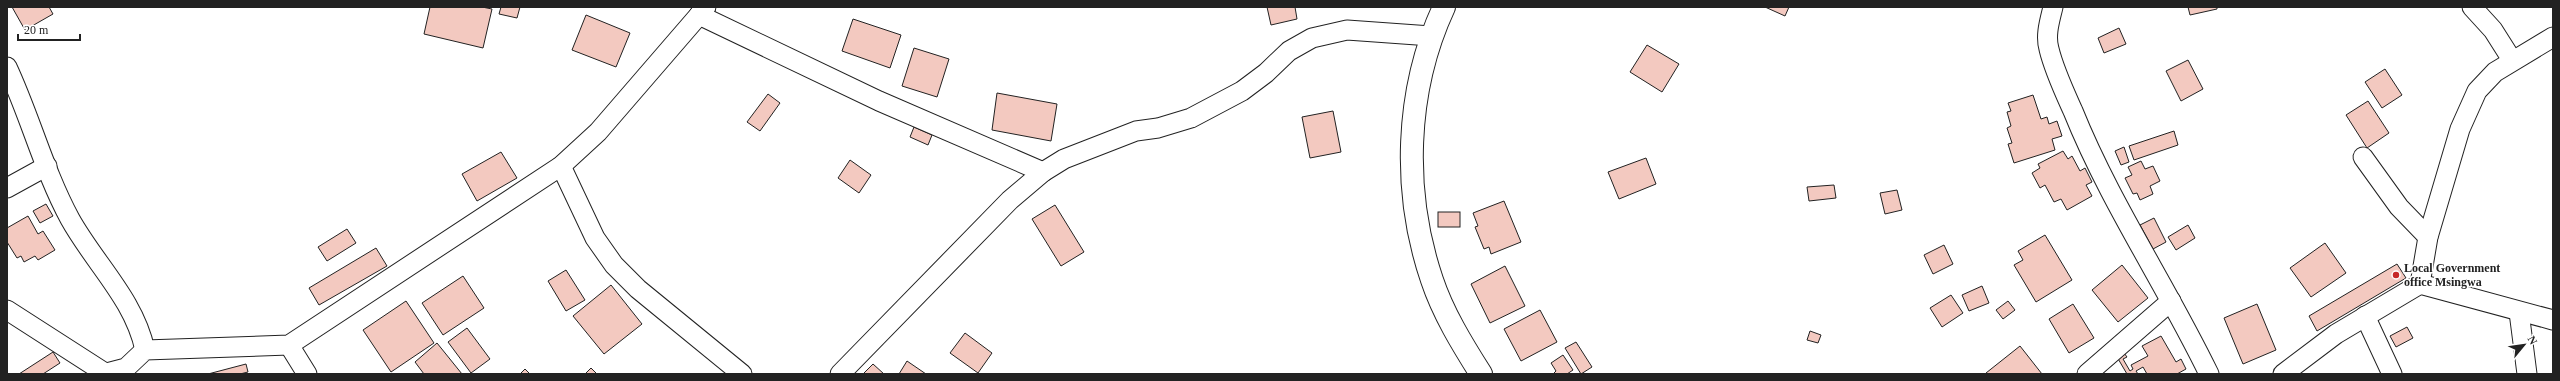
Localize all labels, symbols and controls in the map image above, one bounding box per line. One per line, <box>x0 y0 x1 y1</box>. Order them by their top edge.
scale bar <box>18 16 80 42</box>
text: 20 m <box>24 23 49 37</box>
place label: Local Government office Msingwa <box>2404 261 2500 289</box>
marker: Local Government office Msingwa <box>2391 270 2401 280</box>
north arrow <box>2504 325 2544 365</box>
text: N <box>2526 334 2540 347</box>

